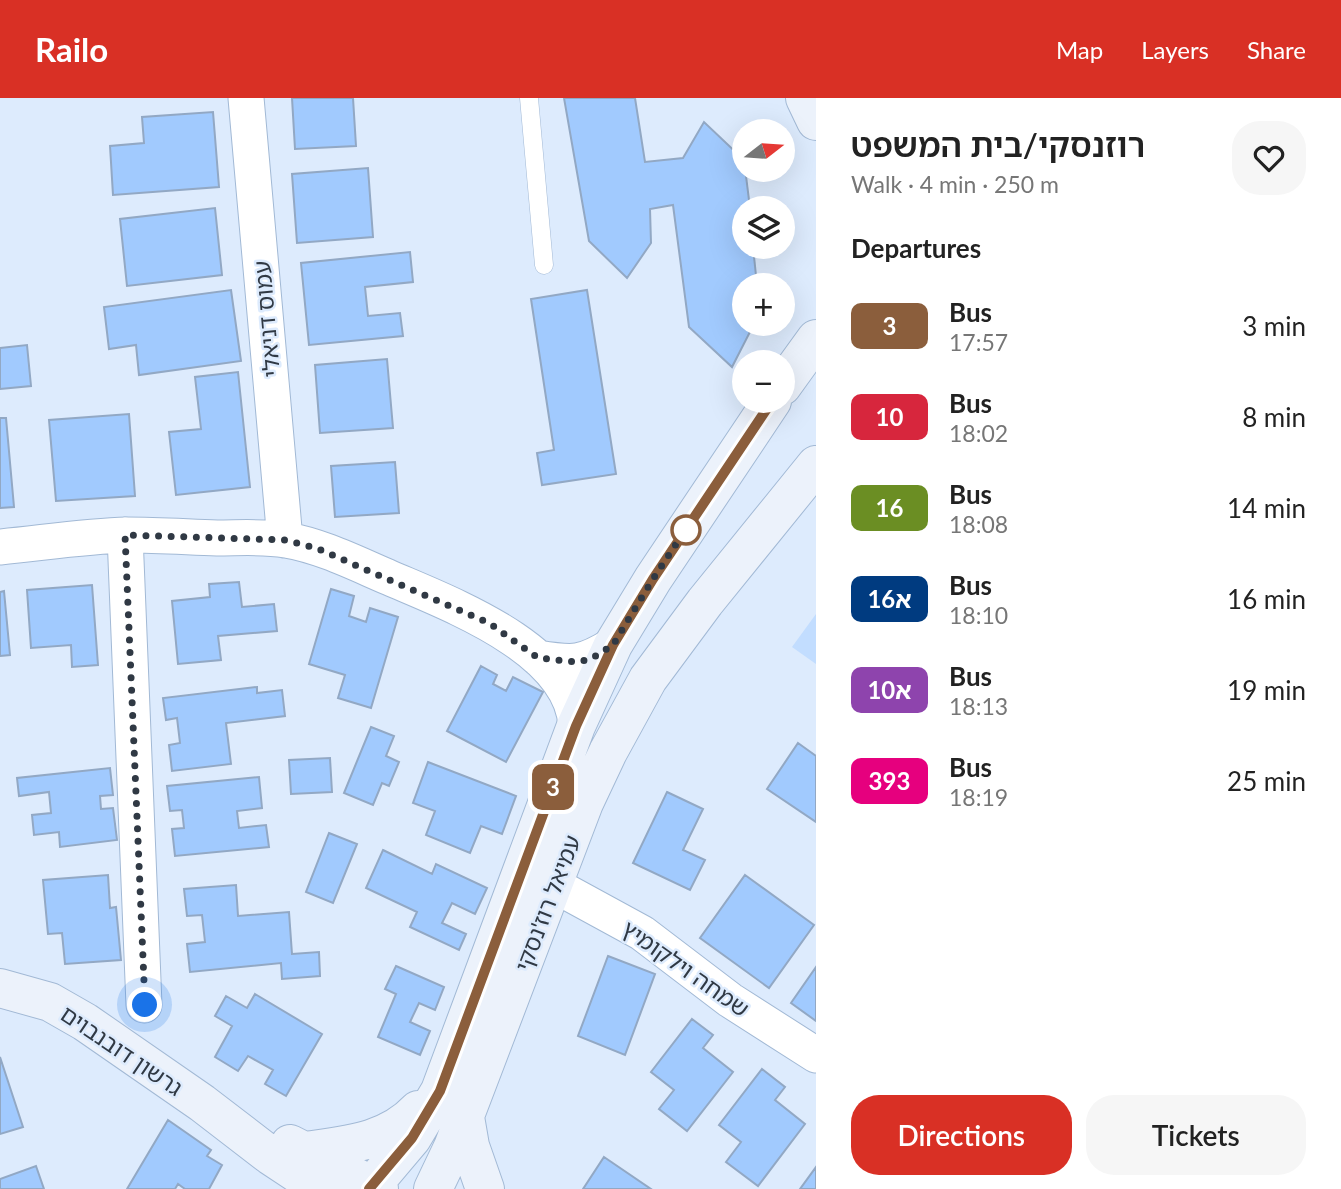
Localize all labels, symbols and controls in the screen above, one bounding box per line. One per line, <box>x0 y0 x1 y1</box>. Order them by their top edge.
text: Railo <box>35 29 108 69</box>
text: Map <box>1056 35 1103 64</box>
text: Layers <box>1141 35 1209 64</box>
text: Share <box>1247 35 1306 64</box>
north arrow <box>732 119 794 182</box>
map controls <box>732 119 795 413</box>
button: heart <box>1232 121 1306 195</box>
text: רוזנסקי/בית המשפט <box>851 124 1145 164</box>
text: Walk · 4 min · 250 m <box>851 170 1059 198</box>
button: layers <box>732 196 795 259</box>
text: Departures <box>851 232 981 264</box>
street label: עמוס דניאלי <box>247 259 285 379</box>
button: + <box>732 273 795 336</box>
text: Bus <box>949 296 992 328</box>
text: 3 min <box>1242 310 1306 342</box>
text: 3 <box>883 311 896 340</box>
text: 17:57 <box>949 328 1008 356</box>
button: − <box>732 350 795 413</box>
text: Bus <box>949 387 992 419</box>
text: 8 min <box>1242 401 1306 433</box>
text: 10 <box>876 402 903 431</box>
text: 18:02 <box>949 419 1008 447</box>
text: Bus <box>949 478 992 510</box>
text: 14 min <box>1227 492 1306 524</box>
text: 16 <box>876 493 903 522</box>
text: 18:08 <box>949 510 1008 538</box>
unlabelled marker <box>671 515 701 545</box>
text: Bus <box>949 569 992 601</box>
text: 16 min <box>1227 583 1306 615</box>
text: 16א <box>867 584 912 613</box>
text: 18:10 <box>949 601 1008 629</box>
text: Bus <box>949 660 992 692</box>
text: 19 min <box>1227 674 1306 706</box>
text: 10א <box>867 675 912 704</box>
text: 18:13 <box>949 692 1008 720</box>
text: Bus <box>949 751 992 783</box>
line badge: 3 <box>530 764 576 810</box>
text: 25 min <box>1227 765 1306 797</box>
text: 393 <box>869 766 910 795</box>
text: 3 <box>546 772 560 801</box>
text: 18:19 <box>949 783 1008 811</box>
street label: עמיאל רוז'נסקי <box>508 831 586 975</box>
street label: שמחה וילקומיץ <box>617 914 755 1022</box>
your location <box>127 987 162 1022</box>
street label: גרשון דובנבוים <box>56 999 189 1101</box>
button: Directions <box>851 1095 1072 1175</box>
button: Tickets <box>1086 1095 1306 1175</box>

